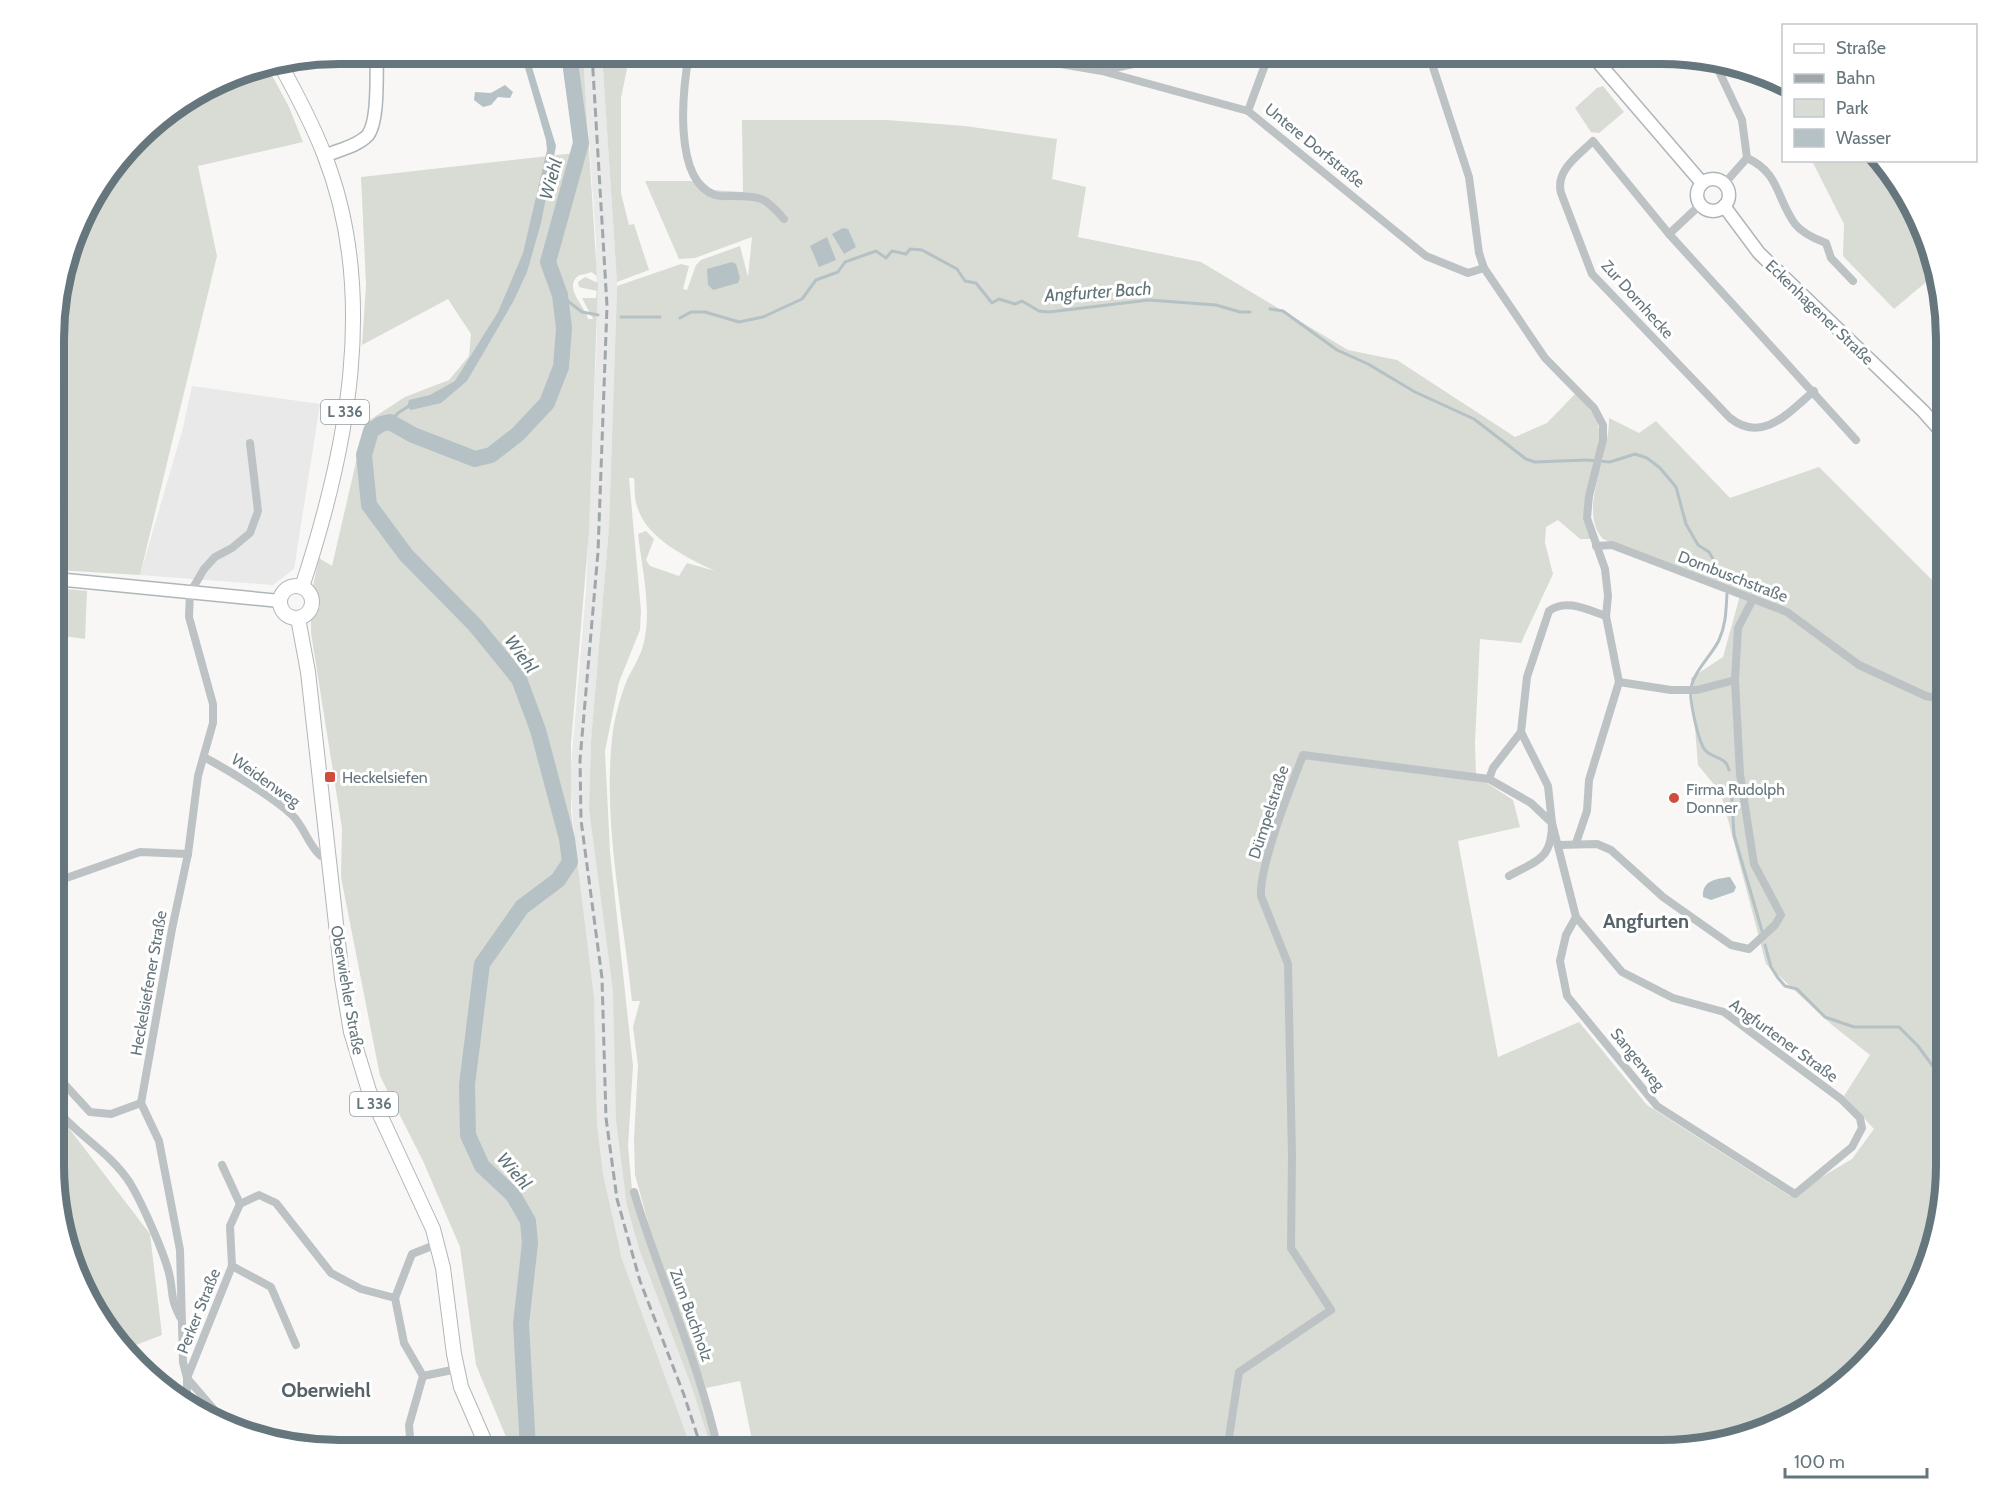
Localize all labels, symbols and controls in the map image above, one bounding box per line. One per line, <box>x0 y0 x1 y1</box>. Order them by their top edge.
legend <box>1782 24 1977 162</box>
text: Straße <box>1836 37 1886 59</box>
text: Bahn <box>1836 67 1875 89</box>
text: Park <box>1836 97 1869 119</box>
street label: Untere Dorfstraße <box>1261 99 1368 191</box>
text: Wasser <box>1836 127 1891 149</box>
water label: Wiehl <box>535 155 567 202</box>
street label: Zur Dornhecke <box>1598 256 1678 342</box>
street label: Eckenhagener Straße <box>1762 256 1878 369</box>
water label: Angfurter Bach <box>1043 277 1152 307</box>
road number: L 336 <box>321 400 369 424</box>
street label: Dornbuschstraße <box>1675 547 1790 606</box>
water label: Wiehl <box>500 631 543 678</box>
street label: Weidenweg <box>228 750 305 812</box>
street label: Dümpelstraße <box>1244 763 1292 861</box>
place label: Heckelsiefen <box>342 768 428 787</box>
marker: Heckelsiefen <box>323 770 337 784</box>
place label: Firma Rudolph Donner <box>1686 780 1785 817</box>
marker: Firma Rudolph Donner <box>1667 791 1681 805</box>
street label: Heckelsiefener Straße <box>126 909 171 1057</box>
district label: Angfurten <box>1603 909 1689 933</box>
street label: Oberwiehler Straße <box>327 924 368 1056</box>
street label: Angfurtener Straße <box>1726 995 1842 1086</box>
street label: Sangerweg <box>1607 1024 1669 1095</box>
road number: L 336 <box>350 1092 398 1116</box>
water label: Wiehl <box>492 1148 537 1195</box>
street label: Perker Straße <box>173 1266 224 1357</box>
street label: Zum Buchholz <box>666 1266 717 1364</box>
district label: Oberwiehl <box>281 1378 371 1402</box>
scale bar <box>1785 1441 1928 1479</box>
text: 100 m <box>1794 1451 1845 1473</box>

